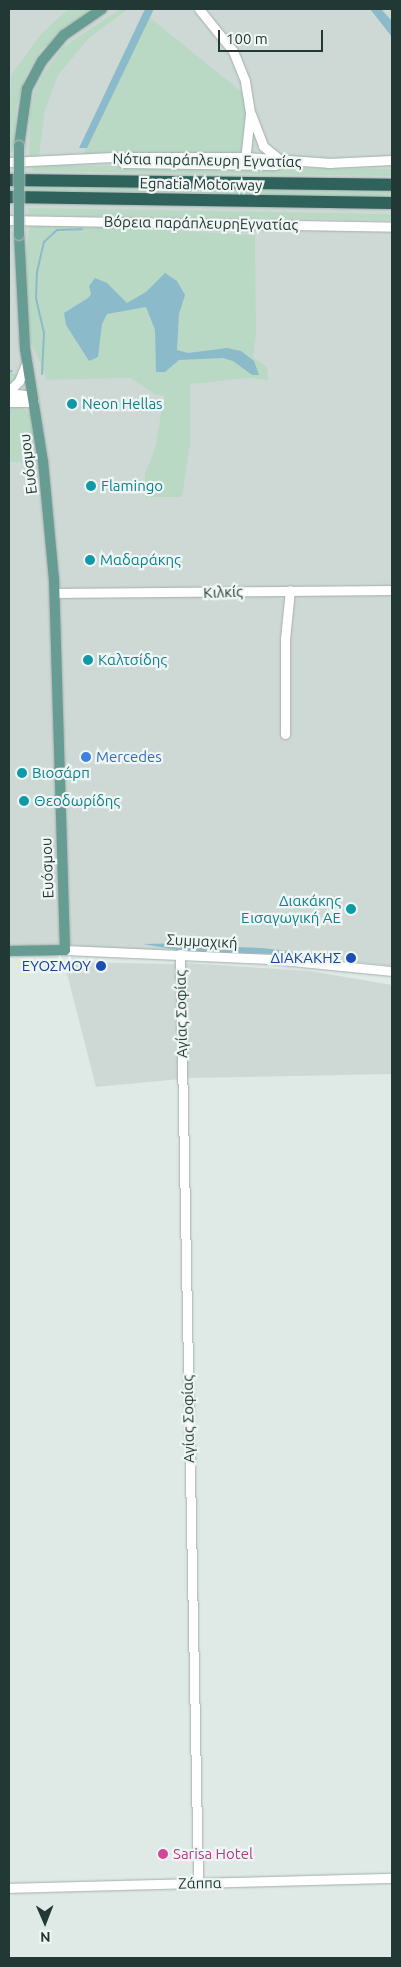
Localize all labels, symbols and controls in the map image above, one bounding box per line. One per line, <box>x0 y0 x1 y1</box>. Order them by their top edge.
scale bar <box>221 20 326 52</box>
text: 100 m <box>226 30 268 47</box>
street label: Νότια παράπλευρη Εγνατίας <box>112 149 302 171</box>
street label: Egnatia Motorway <box>139 174 263 194</box>
street label: Βόρεια παράπλευρηΕγνατίας <box>104 212 298 234</box>
place label: Neon Hellas <box>82 395 163 413</box>
marker: Neon Hellas <box>66 398 78 410</box>
street label: Ευόσμου <box>15 433 41 495</box>
place label: Flamingo <box>101 477 163 495</box>
marker: Flamingo <box>85 480 97 492</box>
place label: Μαδαράκης <box>100 551 181 569</box>
marker: Μαδαράκης <box>84 554 96 566</box>
street label: Κιλκίς <box>203 582 243 602</box>
place label: Καλτσίδης <box>98 651 167 669</box>
marker: Καλτσίδης <box>82 654 94 666</box>
place label: Mercedes <box>96 748 162 766</box>
marker: Mercedes <box>80 751 92 763</box>
place label: Βιοσάρπ <box>32 764 90 782</box>
marker: Βιοσάρπ <box>16 767 28 779</box>
place label: Θεοδωρίδης <box>34 792 120 810</box>
marker: Θεοδωρίδης <box>18 795 30 807</box>
street label: Ευόσμου <box>37 837 57 899</box>
place label: Διακάκης Εισαγωγική ΑΕ <box>241 891 341 926</box>
marker: Διακάκης Εισαγωγική ΑΕ <box>345 903 357 915</box>
street label: Συμμαχική <box>166 930 238 952</box>
place label: ΔΙΑΚΑΚΗΣ <box>271 949 341 967</box>
marker: ΔΙΑΚΑΚΗΣ <box>345 952 357 964</box>
place label: ΕΥΟΣΜΟΥ <box>22 957 91 975</box>
marker: ΕΥΟΣΜΟΥ <box>95 960 107 972</box>
street label: Αγίας Σοφίας <box>171 970 191 1058</box>
street label: Αγίας Σοφίας <box>178 1375 198 1463</box>
place label: Sarisa Hotel <box>173 1845 253 1863</box>
marker: Sarisa Hotel <box>157 1848 169 1860</box>
street label: Ζάππα <box>178 1874 222 1892</box>
north arrow <box>20 1897 70 1947</box>
text: N <box>40 1929 51 1945</box>

